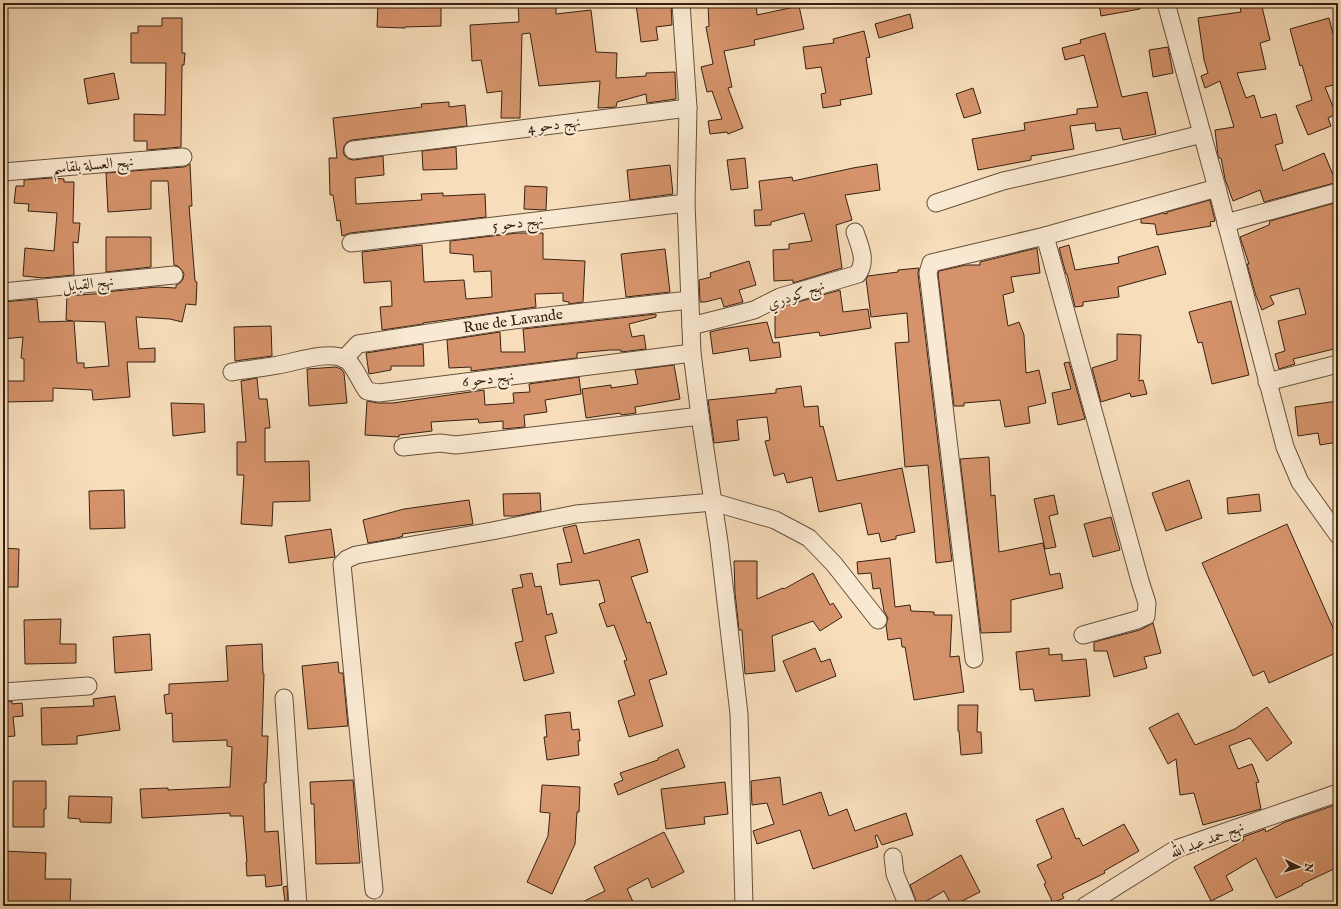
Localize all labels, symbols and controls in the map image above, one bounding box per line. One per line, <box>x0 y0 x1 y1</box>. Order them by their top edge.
street label: نهج دحو 4 <box>526 112 582 142</box>
street label: نهج العسلة بلقاسم <box>52 152 135 183</box>
street label: نهج دحو 5 <box>491 210 545 240</box>
street label: نهج القبايل <box>61 272 115 300</box>
street label: نهج كودري <box>765 276 829 318</box>
street label: Rue de Lavande <box>462 305 564 337</box>
street label: نهج دحو 6 <box>461 366 516 396</box>
street label: نهج حمد عبد الله <box>1166 814 1248 867</box>
north arrow <box>1279 847 1319 887</box>
text: N <box>1301 861 1315 874</box>

